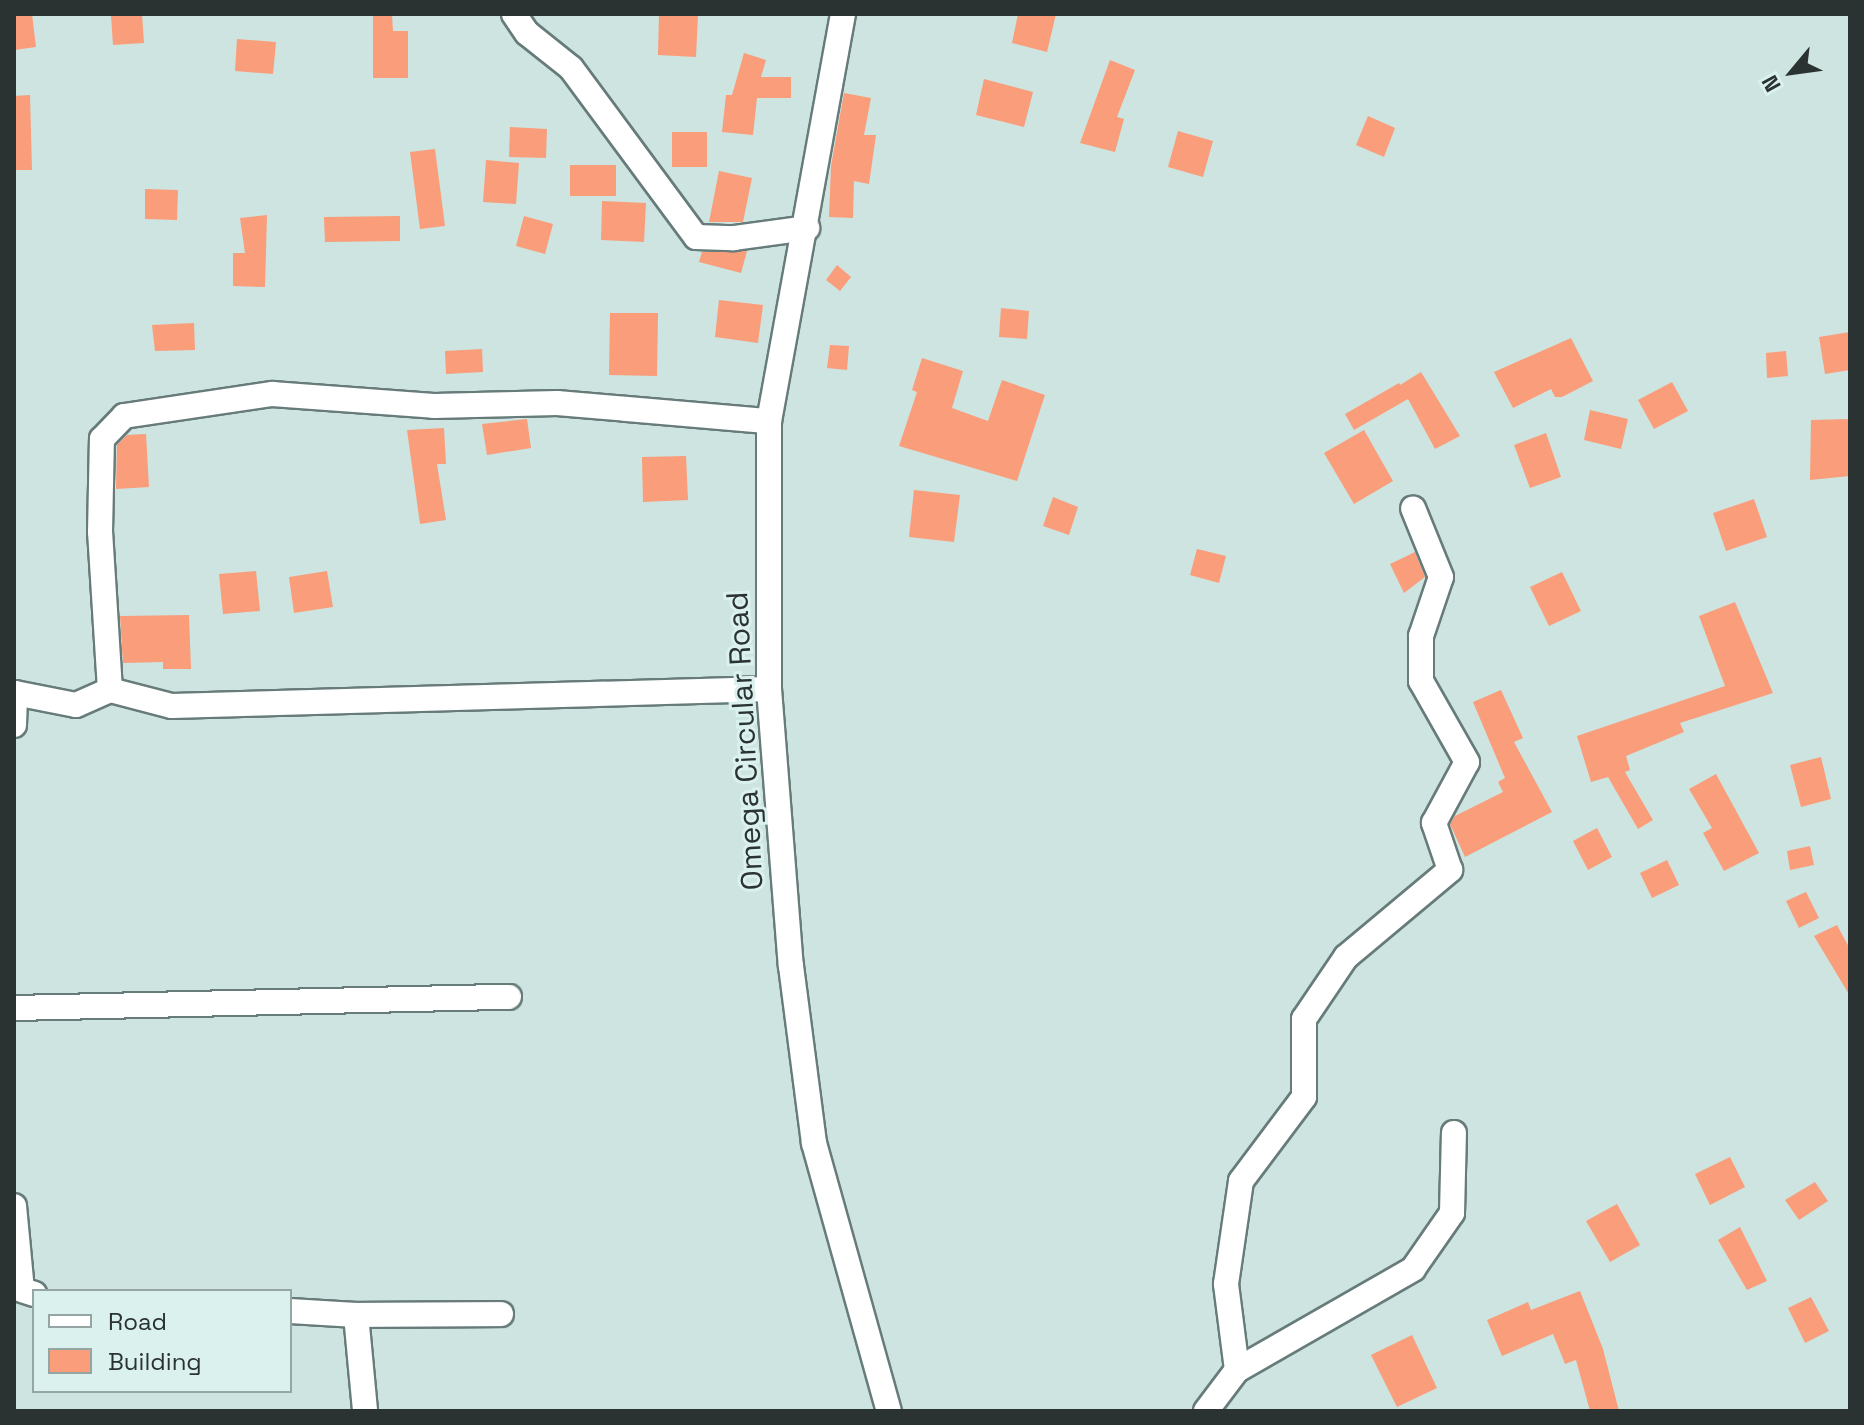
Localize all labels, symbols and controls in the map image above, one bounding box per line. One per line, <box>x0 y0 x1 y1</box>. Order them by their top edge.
north arrow <box>1752 32 1832 112</box>
text: N <box>1755 70 1787 97</box>
street label: Omega Circular Road <box>719 591 771 891</box>
legend <box>32 1289 292 1393</box>
text: Road <box>108 1306 167 1337</box>
text: Building <box>108 1346 202 1377</box>

